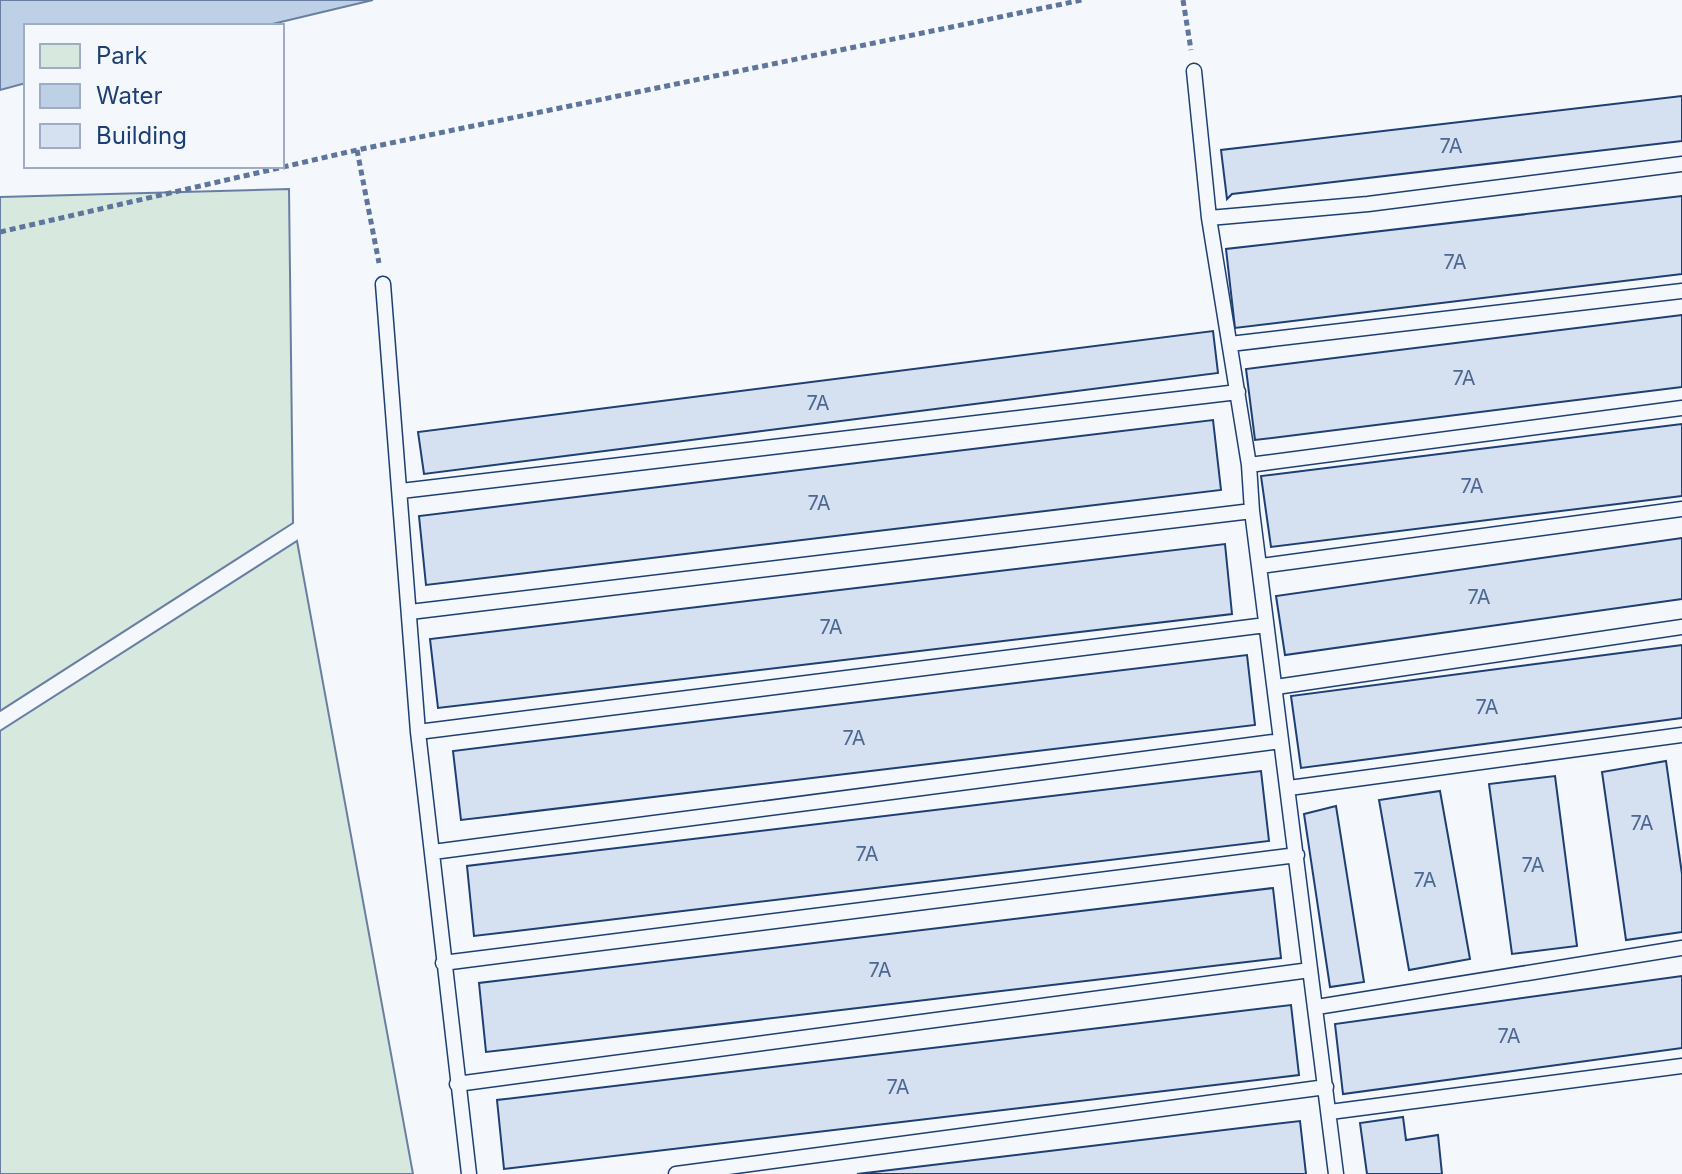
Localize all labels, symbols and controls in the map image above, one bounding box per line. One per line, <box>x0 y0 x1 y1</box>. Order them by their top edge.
legend <box>24 24 284 168</box>
text: Park <box>96 41 147 70</box>
text: Water <box>96 81 163 110</box>
text: Building <box>96 121 187 150</box>
house number: 7А <box>1440 134 1463 158</box>
house number: 7А <box>1444 250 1467 274</box>
house number: 7А <box>1453 366 1476 390</box>
house number: 7А <box>807 391 830 415</box>
house number: 7А <box>1461 474 1484 498</box>
house number: 7А <box>808 491 831 515</box>
house number: 7А <box>1468 585 1491 609</box>
house number: 7А <box>820 615 843 639</box>
house number: 7А <box>1476 695 1499 719</box>
house number: 7А <box>843 726 866 750</box>
house number: 7А <box>1631 811 1654 835</box>
house number: 7А <box>856 842 879 866</box>
house number: 7А <box>1522 853 1545 877</box>
house number: 7А <box>1414 868 1437 892</box>
house number: 7А <box>869 958 892 982</box>
house number: 7А <box>1498 1024 1521 1048</box>
house number: 7А <box>887 1075 910 1099</box>

